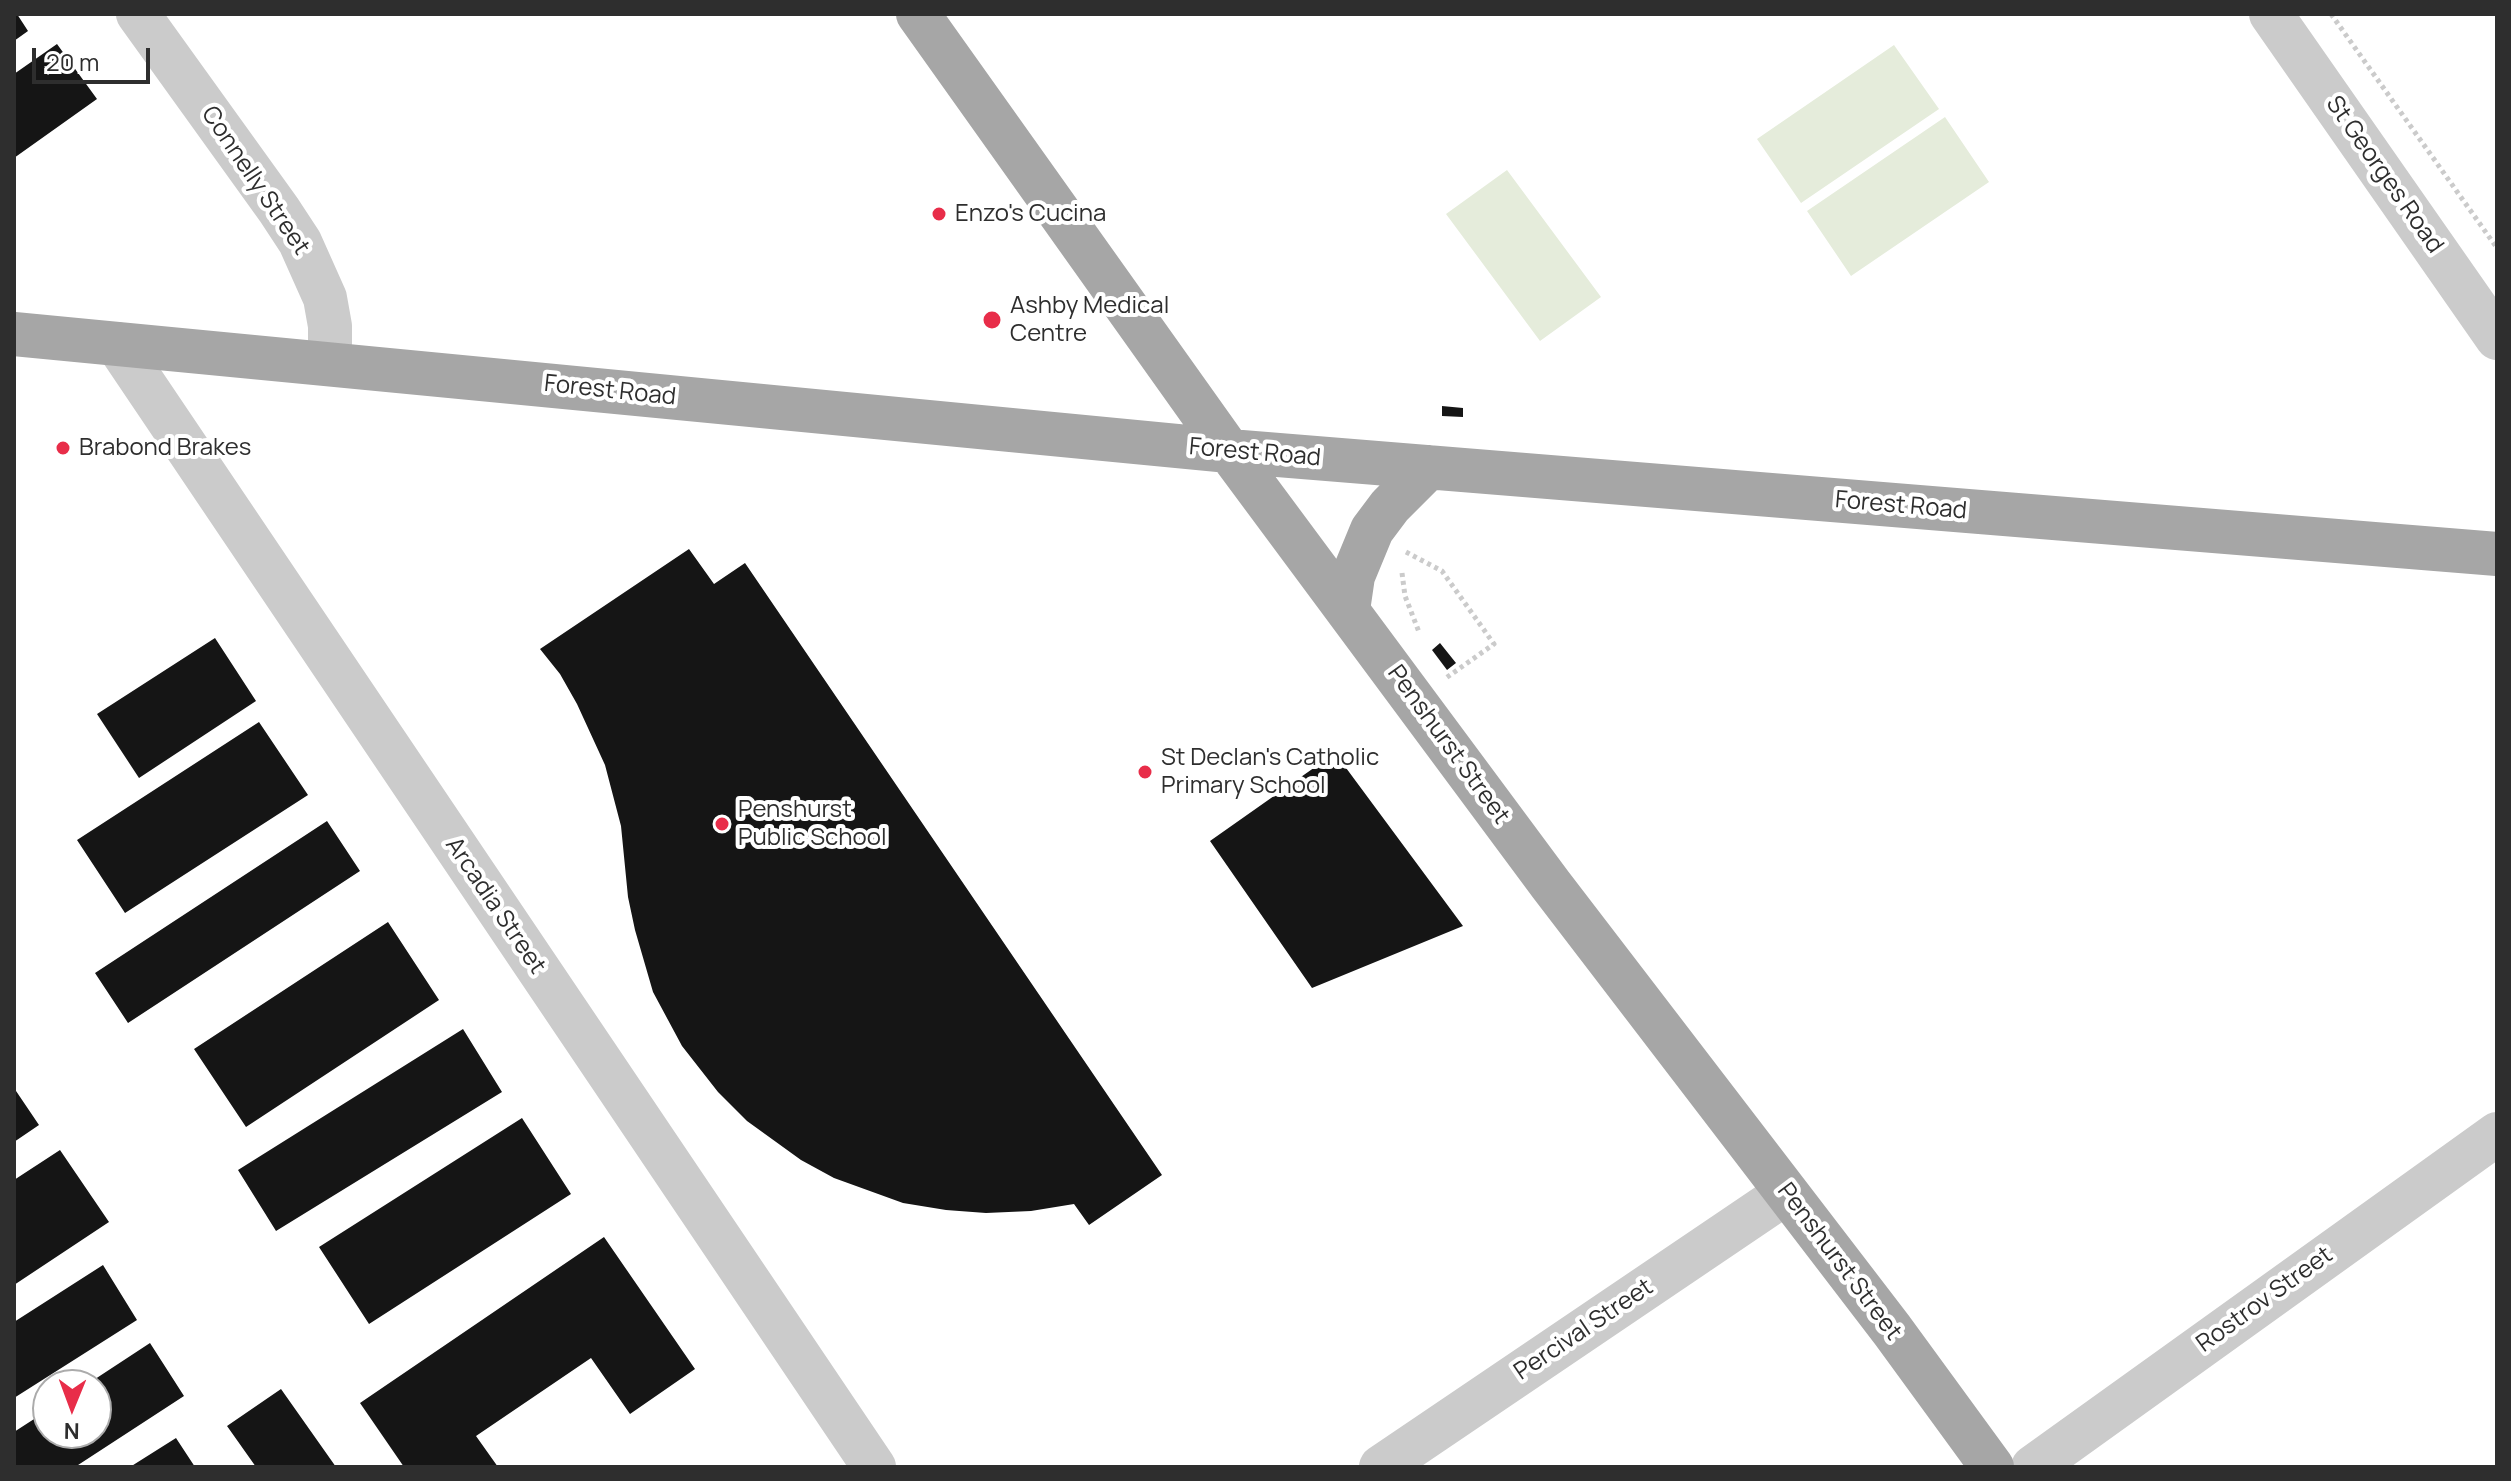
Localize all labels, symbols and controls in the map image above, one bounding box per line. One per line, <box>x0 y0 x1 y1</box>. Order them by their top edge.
scale bar <box>36 32 154 82</box>
text: 20 m <box>46 45 99 78</box>
street label: St Georges Road <box>2319 91 2449 259</box>
street label: Connelly Street <box>195 101 315 261</box>
place label: Enzo's Cucina <box>955 200 1106 228</box>
marker: Enzo's Cucina <box>930 205 948 223</box>
place label: Ashby Medical Centre <box>1010 292 1169 348</box>
marker: Ashby Medical Centre <box>981 309 1003 331</box>
street label: Forest Road <box>543 370 677 412</box>
street label: Forest Road <box>1188 433 1322 473</box>
place label: Brabond Brakes <box>79 434 251 462</box>
marker: Brabond Brakes <box>54 439 72 457</box>
street label: Forest Road <box>1834 486 1968 526</box>
street label: Penshurst Street <box>1381 660 1515 830</box>
place label: St Declan's Catholic Primary School <box>1161 744 1379 800</box>
marker: St Declan's Catholic Primary School <box>1136 763 1154 781</box>
place label: Penshurst Public School <box>738 796 887 852</box>
marker: Penshurst Public School <box>713 815 731 833</box>
street label: Arcadia Street <box>439 832 551 980</box>
street label: Penshurst Street <box>1771 1178 1907 1346</box>
street label: Rostrov Street <box>2191 1241 2339 1359</box>
street label: Percival Street <box>1509 1273 1659 1387</box>
north arrow <box>32 1369 112 1449</box>
text: N <box>63 1416 80 1446</box>

